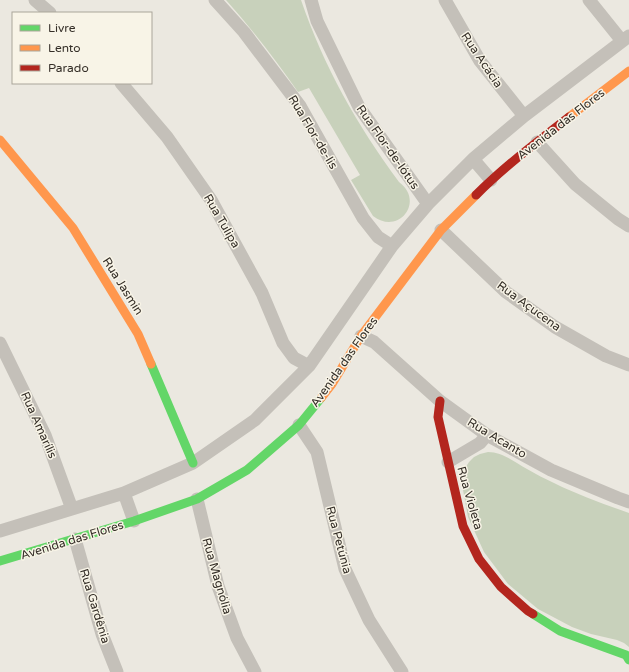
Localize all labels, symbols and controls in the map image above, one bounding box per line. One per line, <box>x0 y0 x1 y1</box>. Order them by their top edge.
legend <box>12 12 152 84</box>
text: Livre <box>48 21 76 35</box>
street label: Rua Acácia <box>458 30 506 90</box>
text: Lento <box>48 41 81 55</box>
text: Parado <box>48 61 89 75</box>
street label: Avenida das Flores <box>515 85 608 162</box>
street label: Rua Flor-de-lis <box>285 93 341 172</box>
street label: Rua Flor-de-lótus <box>354 102 423 192</box>
street label: Rua Tulipa <box>201 192 243 250</box>
street label: Rua Jasmin <box>100 255 146 317</box>
street label: Rua Açucena <box>494 278 564 334</box>
street label: Avenida das Flores <box>308 314 381 410</box>
street label: Rua Amarílis <box>18 389 60 461</box>
street label: Rua Acanto <box>465 415 529 461</box>
street label: Rua Violeta <box>454 465 486 531</box>
street label: Rua Petúnia <box>323 505 355 575</box>
street label: Avenida das Flores <box>19 518 125 562</box>
street label: Rua Magnólia <box>199 536 235 616</box>
street label: Rua Gardênia <box>77 567 113 645</box>

